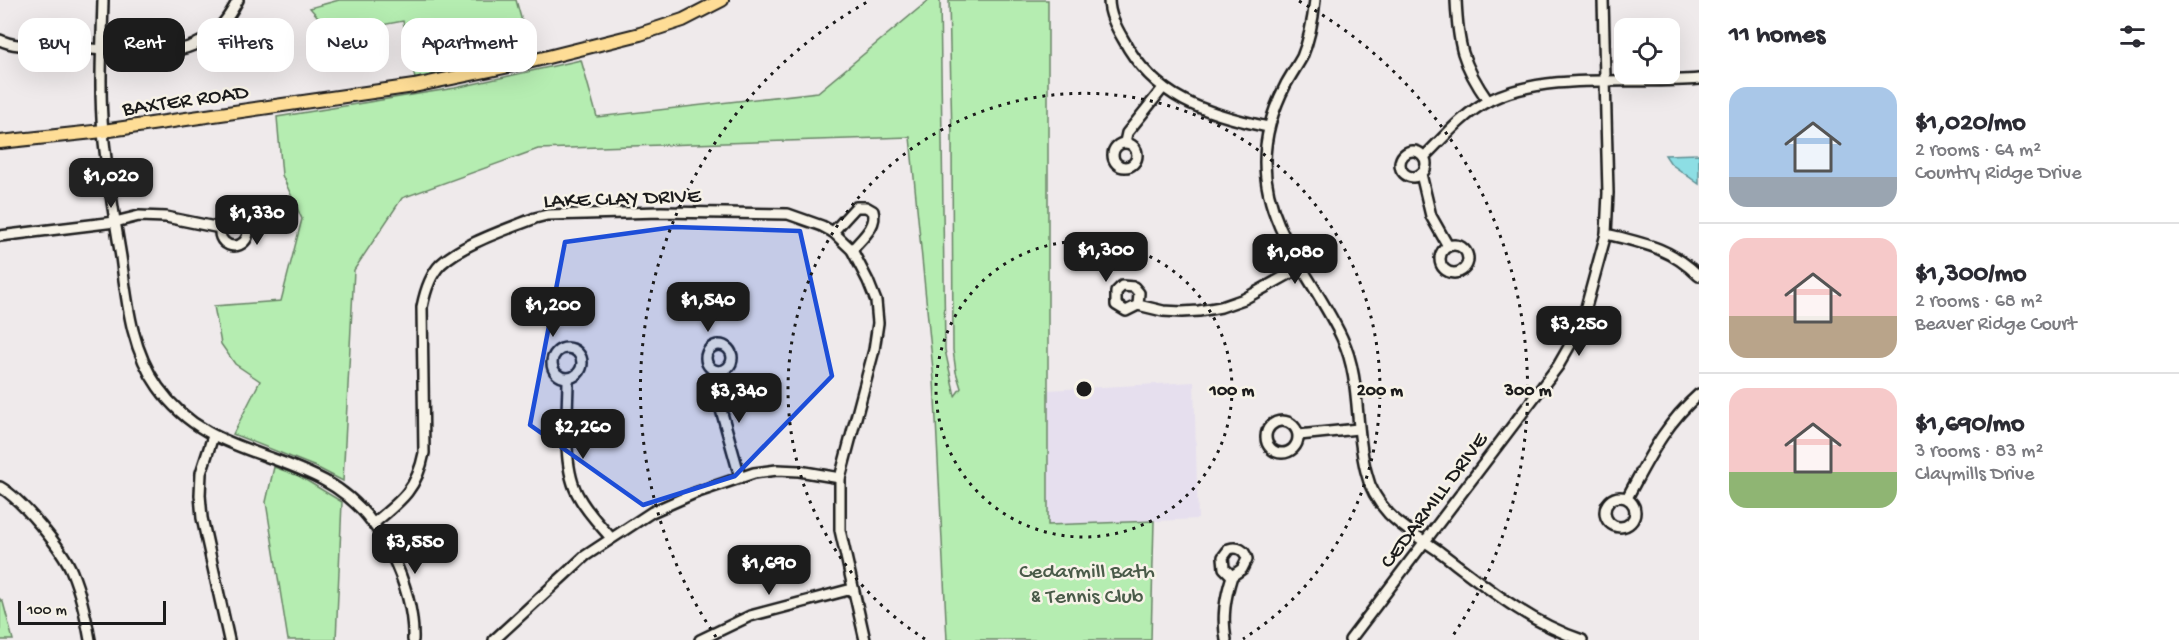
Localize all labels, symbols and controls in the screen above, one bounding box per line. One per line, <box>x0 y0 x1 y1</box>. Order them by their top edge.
chip: Buy <box>18 18 91 72</box>
chip: Rent <box>103 18 185 72</box>
chip: Filters <box>197 18 294 72</box>
chip: New <box>306 18 389 72</box>
chip: Apartment <box>401 18 537 72</box>
map controls <box>1614 18 1680 84</box>
button: locate <box>1614 18 1680 84</box>
icon: filters <box>2116 20 2149 53</box>
text: 11 homes <box>1729 21 1825 52</box>
street label: BAXTER ROAD <box>120 80 251 124</box>
text: $1,020/mo <box>1915 109 2026 140</box>
icon: home <box>1777 111 1849 183</box>
text: 2 rooms · 64 m² <box>1915 140 2041 163</box>
pin: $1,020 <box>62 158 160 209</box>
text: Country Ridge Drive <box>1915 163 2082 186</box>
text: $1,020 <box>83 166 139 189</box>
street label: LAKE CLAY DRIVE <box>543 184 703 216</box>
pin: $1,330 <box>208 195 306 246</box>
text: $1,330 <box>229 203 285 226</box>
pin: $1,300 <box>1057 232 1155 283</box>
pin: $1,080 <box>1246 234 1344 285</box>
text: $1,300 <box>1078 240 1134 263</box>
text: $1,080 <box>1266 242 1324 265</box>
text: $1,300/mo <box>1915 260 2027 291</box>
icon: home <box>1777 262 1849 334</box>
pin: $1,540 <box>659 282 757 333</box>
pin: $1,200 <box>504 287 602 338</box>
text: $1,540 <box>681 290 735 313</box>
text: 2 rooms · 68 m² <box>1915 291 2043 314</box>
text: $1,200 <box>525 295 581 318</box>
pin: $3,250 <box>1530 306 1628 357</box>
text: $3,250 <box>1550 314 1608 337</box>
text: Beaver Ridge Court <box>1915 314 2076 337</box>
pin: $3,340 <box>690 373 788 424</box>
centre of rings <box>1074 379 1094 399</box>
text: $3,340 <box>711 381 767 404</box>
text: 100 m <box>1209 381 1255 402</box>
text: 200 m <box>1357 381 1403 402</box>
text: 300 m <box>1504 381 1552 402</box>
pin: $2,260 <box>534 409 632 460</box>
text: $1,690/mo <box>1915 410 2025 441</box>
icon: home <box>1777 412 1849 484</box>
text: $2,260 <box>555 417 611 440</box>
street label: CEDARMILL DRIVE <box>1376 427 1496 575</box>
text: 3 rooms · 83 m² <box>1915 441 2043 464</box>
text: Claymills Drive <box>1915 464 2034 487</box>
pin: $3,550 <box>366 524 464 575</box>
text: $3,550 <box>386 532 444 555</box>
pin: $1,690 <box>720 545 818 596</box>
text: $1,690 <box>742 553 796 576</box>
park label: Cedarmill Bath & Tennis Club <box>1019 560 1155 611</box>
scale bar <box>18 598 166 626</box>
text: 100 m <box>27 602 67 621</box>

